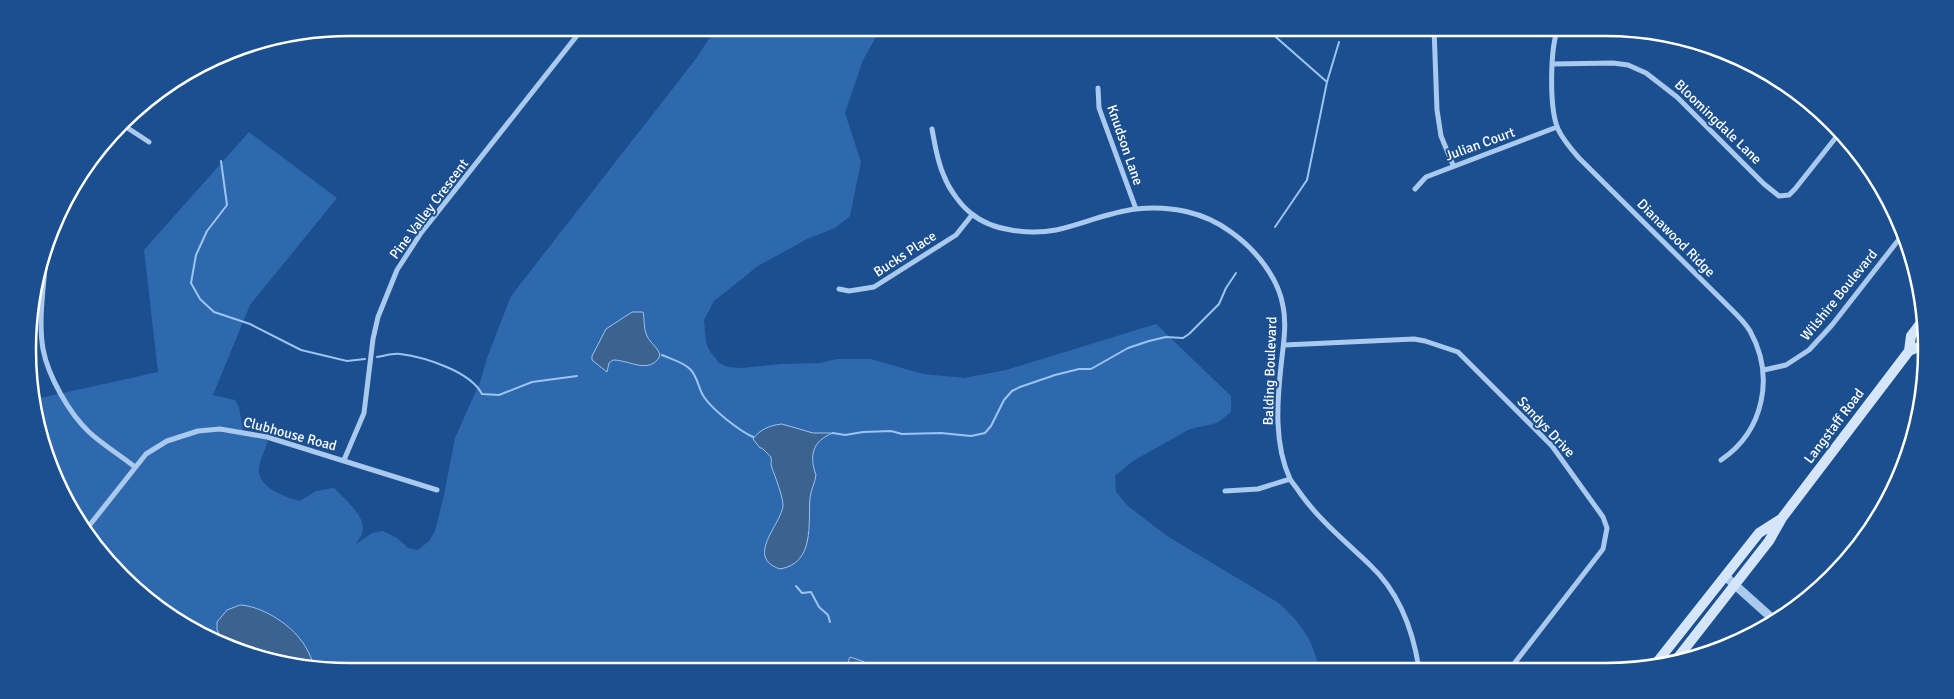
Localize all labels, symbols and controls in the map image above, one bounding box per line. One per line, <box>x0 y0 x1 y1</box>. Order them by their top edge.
street label: Bloomingdale Lane <box>1671 76 1765 168</box>
street label: Knudson Lane <box>1103 102 1147 188</box>
street label: Julian Court <box>1443 123 1517 165</box>
street label: Pine Valley Crescent <box>386 155 472 262</box>
street label: Dianawood Ridge <box>1633 195 1719 281</box>
street label: Bucks Place <box>870 227 940 281</box>
street label: Wilshire Boulevard <box>1797 246 1881 344</box>
street label: Balding Boulevard <box>1260 316 1280 426</box>
street label: Langstaff Road <box>1800 385 1868 467</box>
street label: Sandys Drive <box>1514 393 1578 461</box>
street label: Clubhouse Road <box>241 413 339 455</box>

